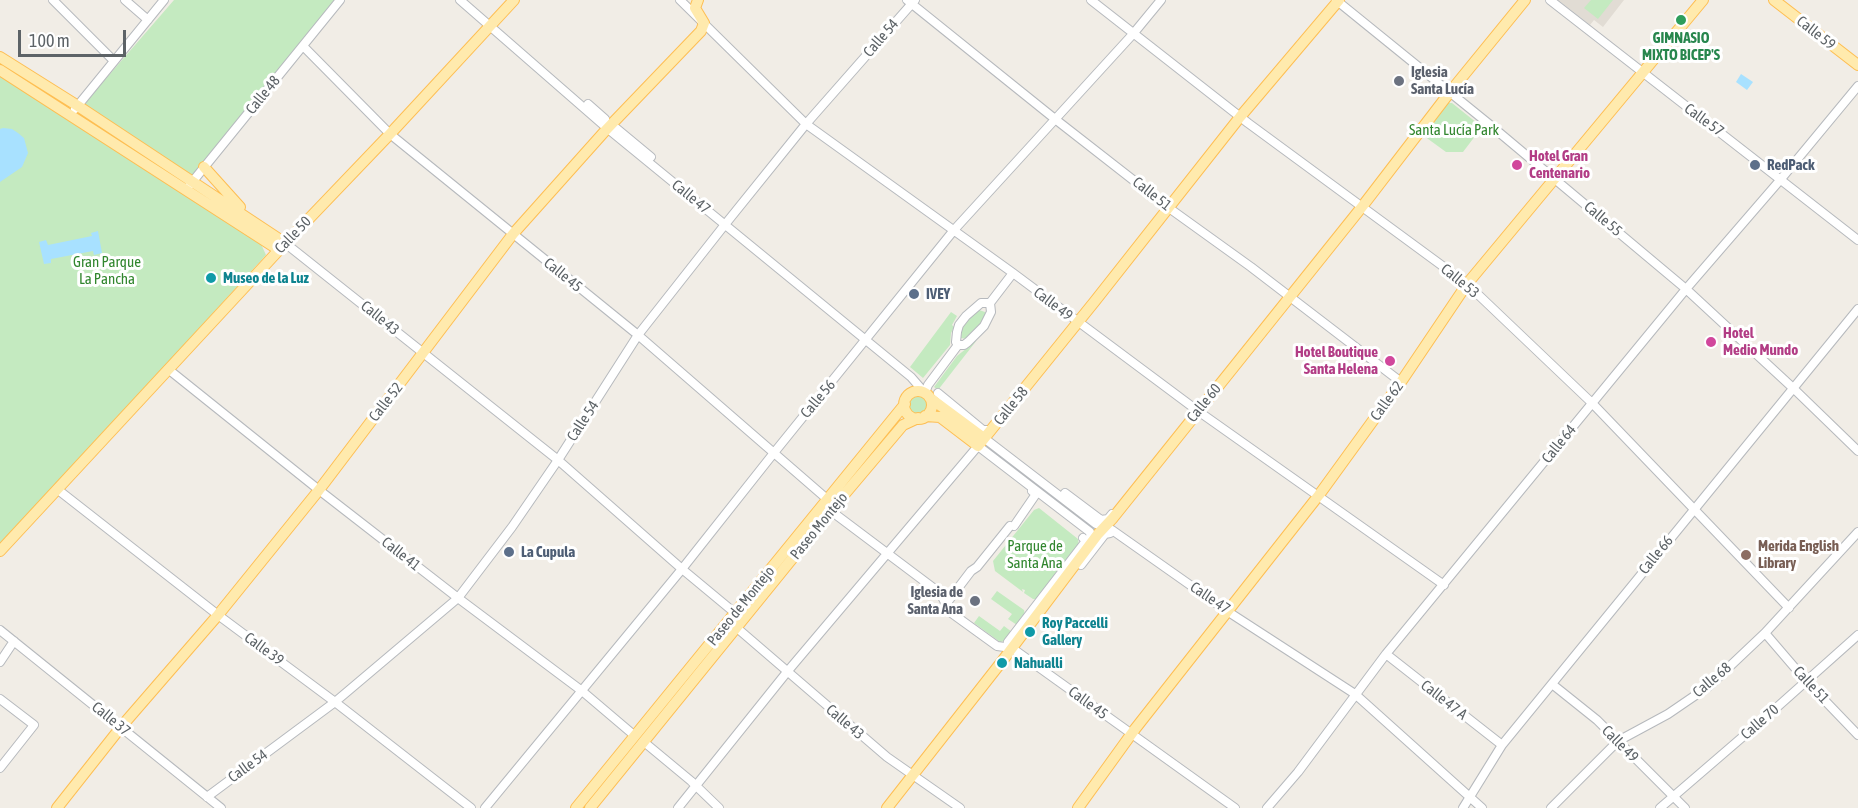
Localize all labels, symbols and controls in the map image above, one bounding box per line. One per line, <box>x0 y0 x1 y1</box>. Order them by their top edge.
street label: Calle 59 <box>1793 12 1839 54</box>
marker: GIMNASIO MIXTO BICEP'S <box>1674 13 1688 27</box>
street label: Calle 54 <box>860 15 902 61</box>
scale bar <box>21 18 129 56</box>
place label: GIMNASIO MIXTO BICEP'S <box>1642 29 1720 64</box>
text: 100 m <box>29 30 70 51</box>
place label: Iglesia Santa Lucía <box>1411 63 1474 98</box>
street label: Calle 48 <box>242 72 284 118</box>
marker: Iglesia Santa Lucía <box>1392 74 1406 88</box>
street label: Calle 57 <box>1681 100 1727 140</box>
park label: Santa Lucía Park <box>1409 121 1499 139</box>
place label: Hotel Gran Centenario <box>1529 147 1590 182</box>
place label: RedPack <box>1767 156 1815 174</box>
marker: Hotel Gran Centenario <box>1510 158 1524 172</box>
marker: RedPack <box>1748 158 1762 172</box>
street label: Calle 51 <box>1129 173 1175 215</box>
street label: Calle 47 <box>668 176 714 218</box>
street label: Calle 55 <box>1580 198 1626 240</box>
street label: Calle 50 <box>271 213 315 257</box>
park label: Gran Parque La Pancha <box>73 253 141 288</box>
street label: Calle 45 <box>540 254 586 296</box>
street label: Calle 53 <box>1437 260 1483 302</box>
place label: Museo de la Luz <box>223 269 309 287</box>
marker: Museo de la Luz <box>204 271 218 285</box>
street label: Calle 49 <box>1030 283 1076 325</box>
place label: IVEY <box>926 285 950 303</box>
marker: IVEY <box>907 287 921 301</box>
street label: Calle 43 <box>357 297 403 339</box>
place label: Hotel Medio Mundo <box>1723 324 1798 359</box>
marker: Hotel Medio Mundo <box>1704 335 1718 349</box>
place label: Hotel Boutique Santa Helena <box>1295 343 1378 378</box>
marker: Hotel Boutique Santa Helena <box>1383 354 1397 368</box>
street label: Calle 56 <box>797 376 839 422</box>
street label: Calle 62 <box>1367 378 1407 424</box>
street label: Calle 52 <box>365 379 407 425</box>
street label: Calle 60 <box>1183 380 1225 426</box>
street label: Calle 58 <box>990 383 1032 429</box>
street label: Calle 54 <box>563 397 603 445</box>
street label: Calle 64 <box>1538 421 1580 467</box>
street label: Paseo Montejo <box>787 489 851 563</box>
street label: Calle 66 <box>1635 532 1677 578</box>
street label: Calle 41 <box>378 533 424 575</box>
park label: Parque de Santa Ana <box>1007 537 1063 572</box>
place label: Merida English Library <box>1758 537 1839 572</box>
place label: La Cupula <box>521 543 575 561</box>
marker: La Cupula <box>502 545 516 559</box>
marker: Merida English Library <box>1739 548 1753 562</box>
street label: Paseo de Montejo <box>703 563 779 649</box>
street label: Calle 47 <box>1187 578 1233 618</box>
place label: Iglesia de Santa Ana <box>908 583 963 618</box>
marker: Iglesia de Santa Ana <box>968 594 982 608</box>
place label: Roy Paccelli Gallery <box>1042 614 1108 649</box>
marker: Roy Paccelli Gallery <box>1023 625 1037 639</box>
street label: Calle 39 <box>241 629 287 669</box>
place label: Nahualli <box>1014 654 1063 672</box>
marker: Nahualli <box>995 656 1009 670</box>
street label: Calle 68 <box>1689 659 1735 701</box>
street label: Calle 51 <box>1789 663 1833 707</box>
street label: Calle 47 A <box>1417 676 1471 724</box>
street label: Calle 45 <box>1065 683 1111 723</box>
street label: Calle 37 <box>88 698 134 740</box>
street label: Calle 43 <box>822 701 868 743</box>
street label: Calle 70 <box>1737 701 1783 743</box>
street label: Calle 49 <box>1598 722 1642 766</box>
street label: Calle 54 <box>225 746 271 786</box>

